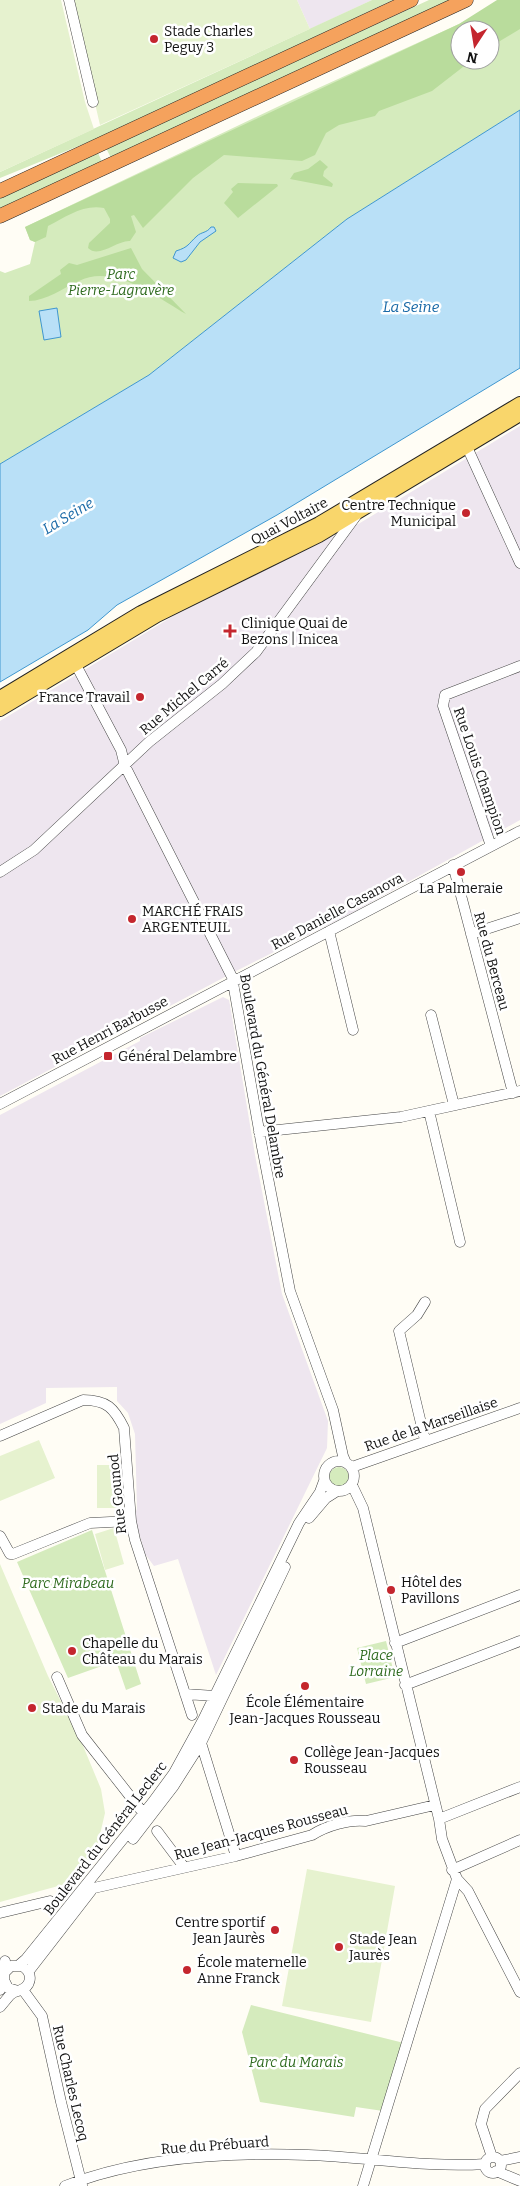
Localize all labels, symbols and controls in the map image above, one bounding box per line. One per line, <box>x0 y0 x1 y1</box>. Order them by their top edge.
north arrow <box>450 20 500 70</box>
place label: Stade Charles Peguy 3 <box>164 23 253 56</box>
marker: Stade Charles Peguy 3 <box>148 33 160 45</box>
text: N <box>465 48 479 67</box>
park label: Parc Pierre-Lagravère <box>68 266 174 299</box>
water label: La Seine <box>383 298 440 316</box>
water label: La Seine <box>39 494 97 538</box>
street label: Quai Voltaire <box>248 494 331 549</box>
place label: Centre Technique Municipal <box>341 497 456 530</box>
marker: Centre Technique Municipal <box>460 507 472 519</box>
place label: Clinique Quai de Bezons | Inicea <box>241 615 348 648</box>
marker: Clinique Quai de Bezons | Inicea <box>223 624 237 638</box>
street label: Rue Michel Carré <box>136 654 232 739</box>
place label: France Travail <box>39 689 130 706</box>
marker: France Travail <box>134 691 146 703</box>
street label: Rue Louis Champion <box>450 705 509 837</box>
marker: La Palmeraie <box>455 866 467 878</box>
street label: Rue Danielle Casanova <box>268 869 406 953</box>
place label: La Palmeraie <box>419 880 503 897</box>
place label: MARCHÉ FRAIS ARGENTEUIL <box>142 902 243 936</box>
street label: Rue du Berceau <box>470 910 513 1013</box>
marker: MARCHÉ FRAIS ARGENTEUIL <box>126 913 138 925</box>
street label: Boulevard du Général Delambre <box>236 973 289 1180</box>
street label: Rue Henri Barbusse <box>49 993 171 1068</box>
place label: Général Delambre <box>118 1048 237 1065</box>
marker: Général Delambre <box>102 1050 114 1062</box>
street label: Rue de la Marseillaise <box>362 1394 500 1455</box>
street label: Rue Gounod <box>105 1453 130 1535</box>
place label: Hôtel des Pavillons <box>401 1574 462 1607</box>
park label: Parc Mirabeau <box>22 1575 114 1592</box>
marker: Hôtel des Pavillons <box>385 1584 397 1596</box>
place label: Chapelle du Château du Marais <box>82 1635 203 1668</box>
marker: Chapelle du Château du Marais <box>66 1645 78 1657</box>
park label: Place Lorraine <box>349 1647 403 1680</box>
marker: École Élémentaire Jean-Jacques Rousseau <box>299 1680 311 1692</box>
place label: École Élémentaire Jean-Jacques Rousseau <box>229 1693 381 1727</box>
place label: Stade du Marais <box>42 1700 146 1717</box>
marker: Stade du Marais <box>26 1702 38 1714</box>
place label: Collège Jean-Jacques Rousseau <box>304 1744 440 1777</box>
marker: Collège Jean-Jacques Rousseau <box>288 1754 300 1766</box>
street label: Boulevard du Général Leclerc <box>40 1758 171 1918</box>
street label: Rue Jean-Jacques Rousseau <box>172 1801 350 1864</box>
place label: Centre sportif Jean Jaurès <box>175 1914 266 1947</box>
marker: Centre sportif Jean Jaurès <box>269 1924 281 1936</box>
place label: Stade Jean Jaurès <box>348 1931 417 1964</box>
marker: Stade Jean Jaurès <box>333 1941 345 1953</box>
place label: École maternelle Anne Franck <box>197 1953 307 1987</box>
marker: École maternelle Anne Franck <box>181 1964 193 1976</box>
street label: Rue Charles Lecoq <box>49 2023 92 2143</box>
park label: Parc du Marais <box>249 2054 344 2071</box>
street label: Rue du Prébuard <box>160 2133 270 2158</box>

